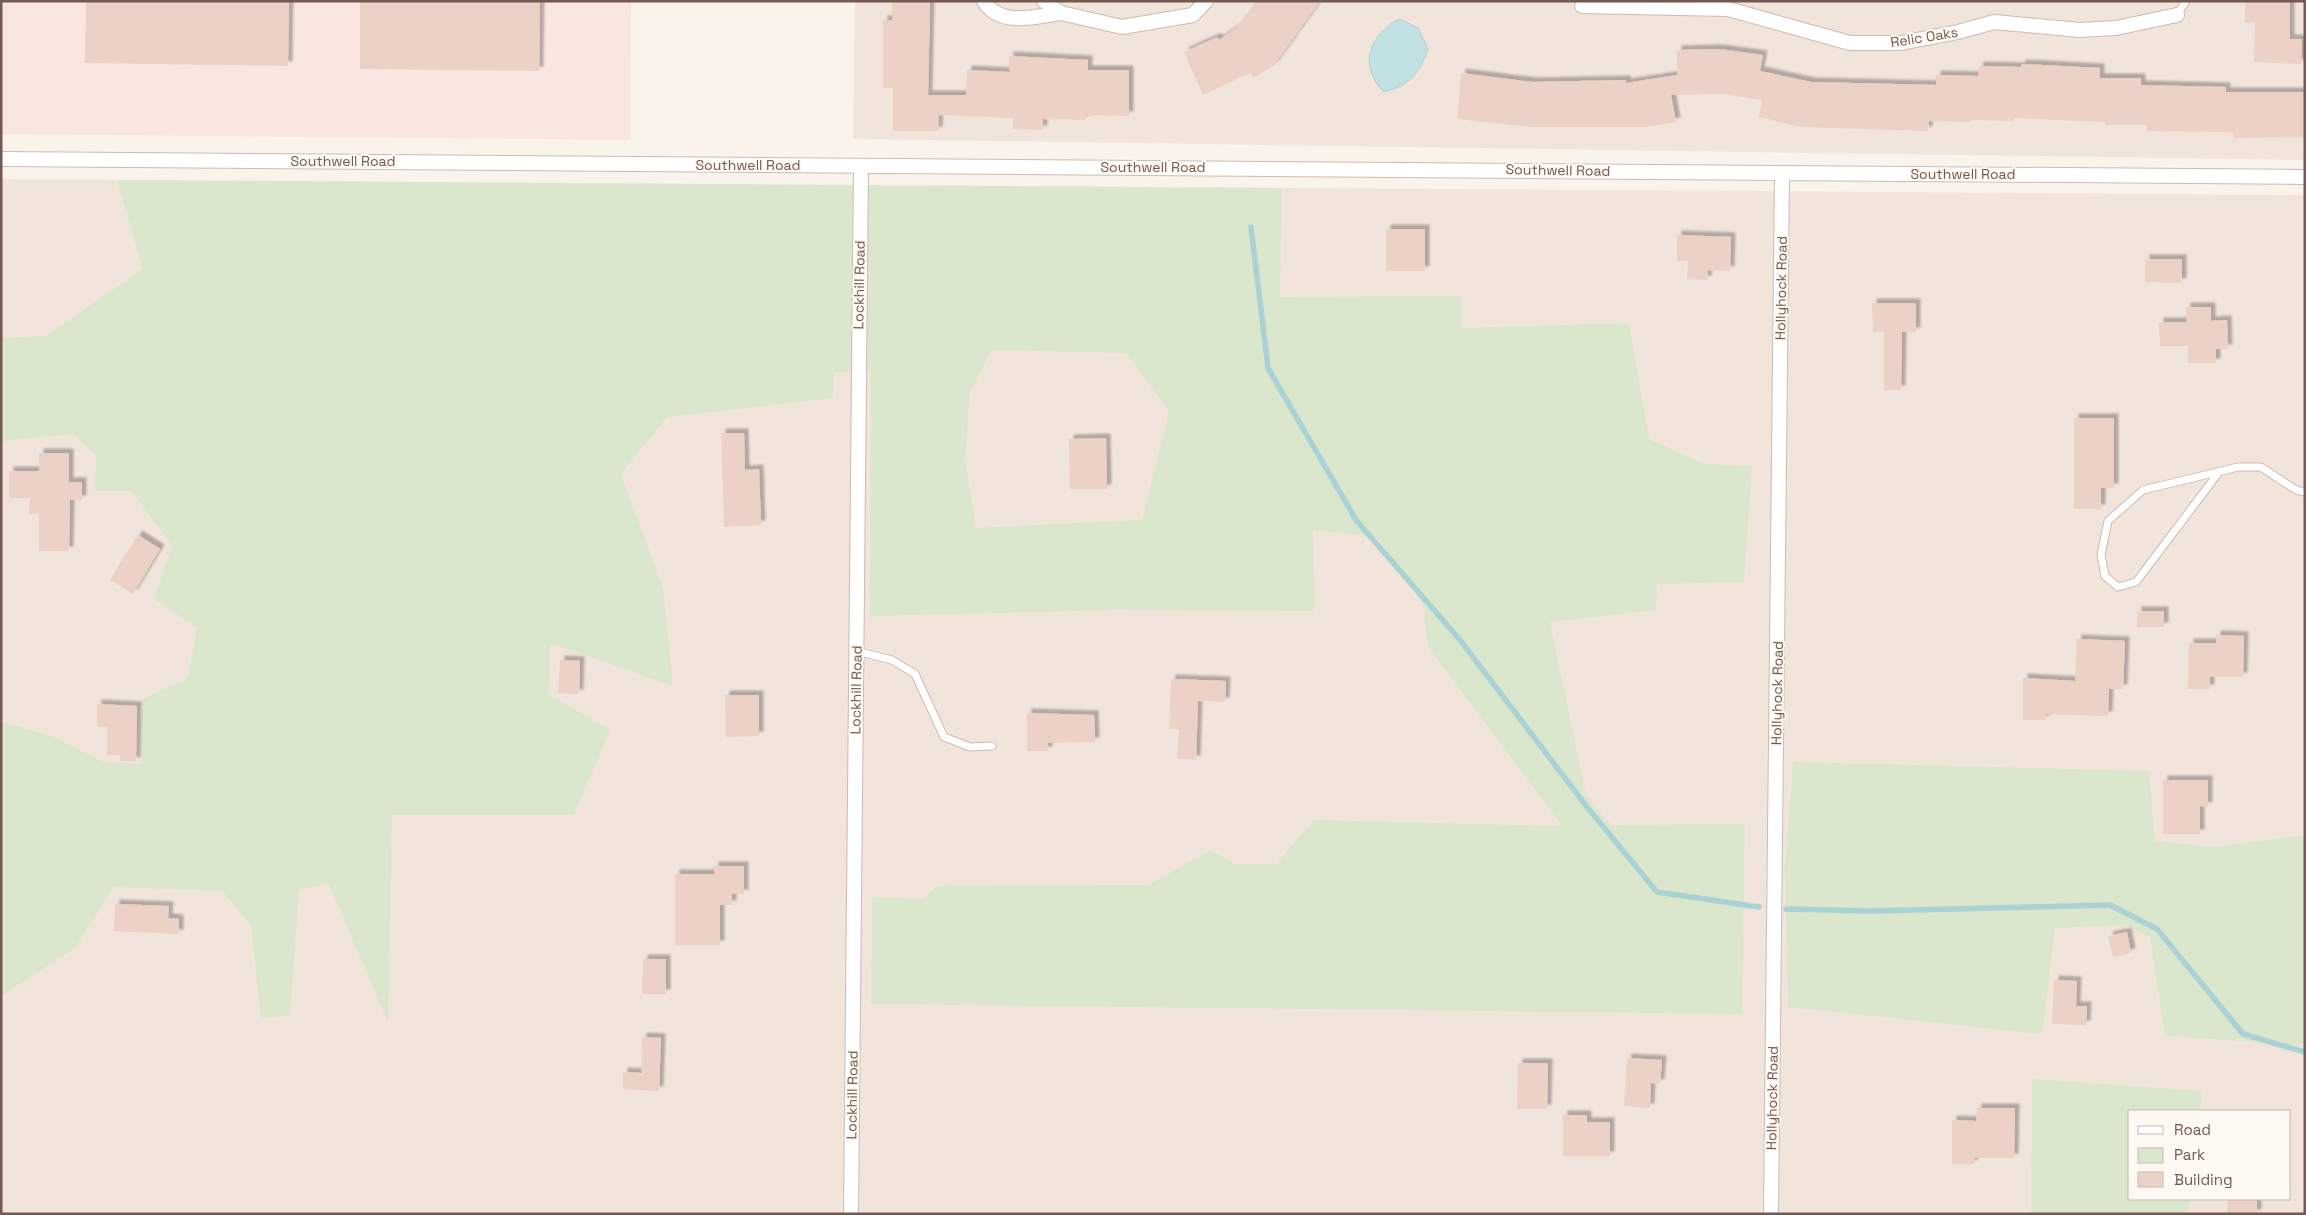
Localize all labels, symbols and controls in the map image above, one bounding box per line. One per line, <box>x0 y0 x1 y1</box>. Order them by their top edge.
street label: Relic Oaks <box>1889 23 1959 51</box>
street label: Southwell Road <box>291 152 395 170</box>
street label: Southwell Road <box>696 156 800 174</box>
street label: Southwell Road <box>1101 158 1205 176</box>
street label: Southwell Road <box>1505 160 1611 180</box>
street label: Southwell Road <box>1911 165 2015 183</box>
street label: Hollyhock Road <box>1771 236 1791 340</box>
street label: Lockhill Road <box>849 240 869 330</box>
street label: Hollyhock Road <box>1767 641 1787 745</box>
street label: Lockhill Road <box>846 645 866 735</box>
street label: Hollyhock Road <box>1762 1046 1782 1150</box>
street label: Lockhill Road <box>842 1050 862 1140</box>
legend <box>2128 1110 2291 1200</box>
text: Road <box>2174 1120 2211 1139</box>
text: Park <box>2174 1145 2205 1164</box>
text: Building <box>2174 1170 2233 1189</box>

